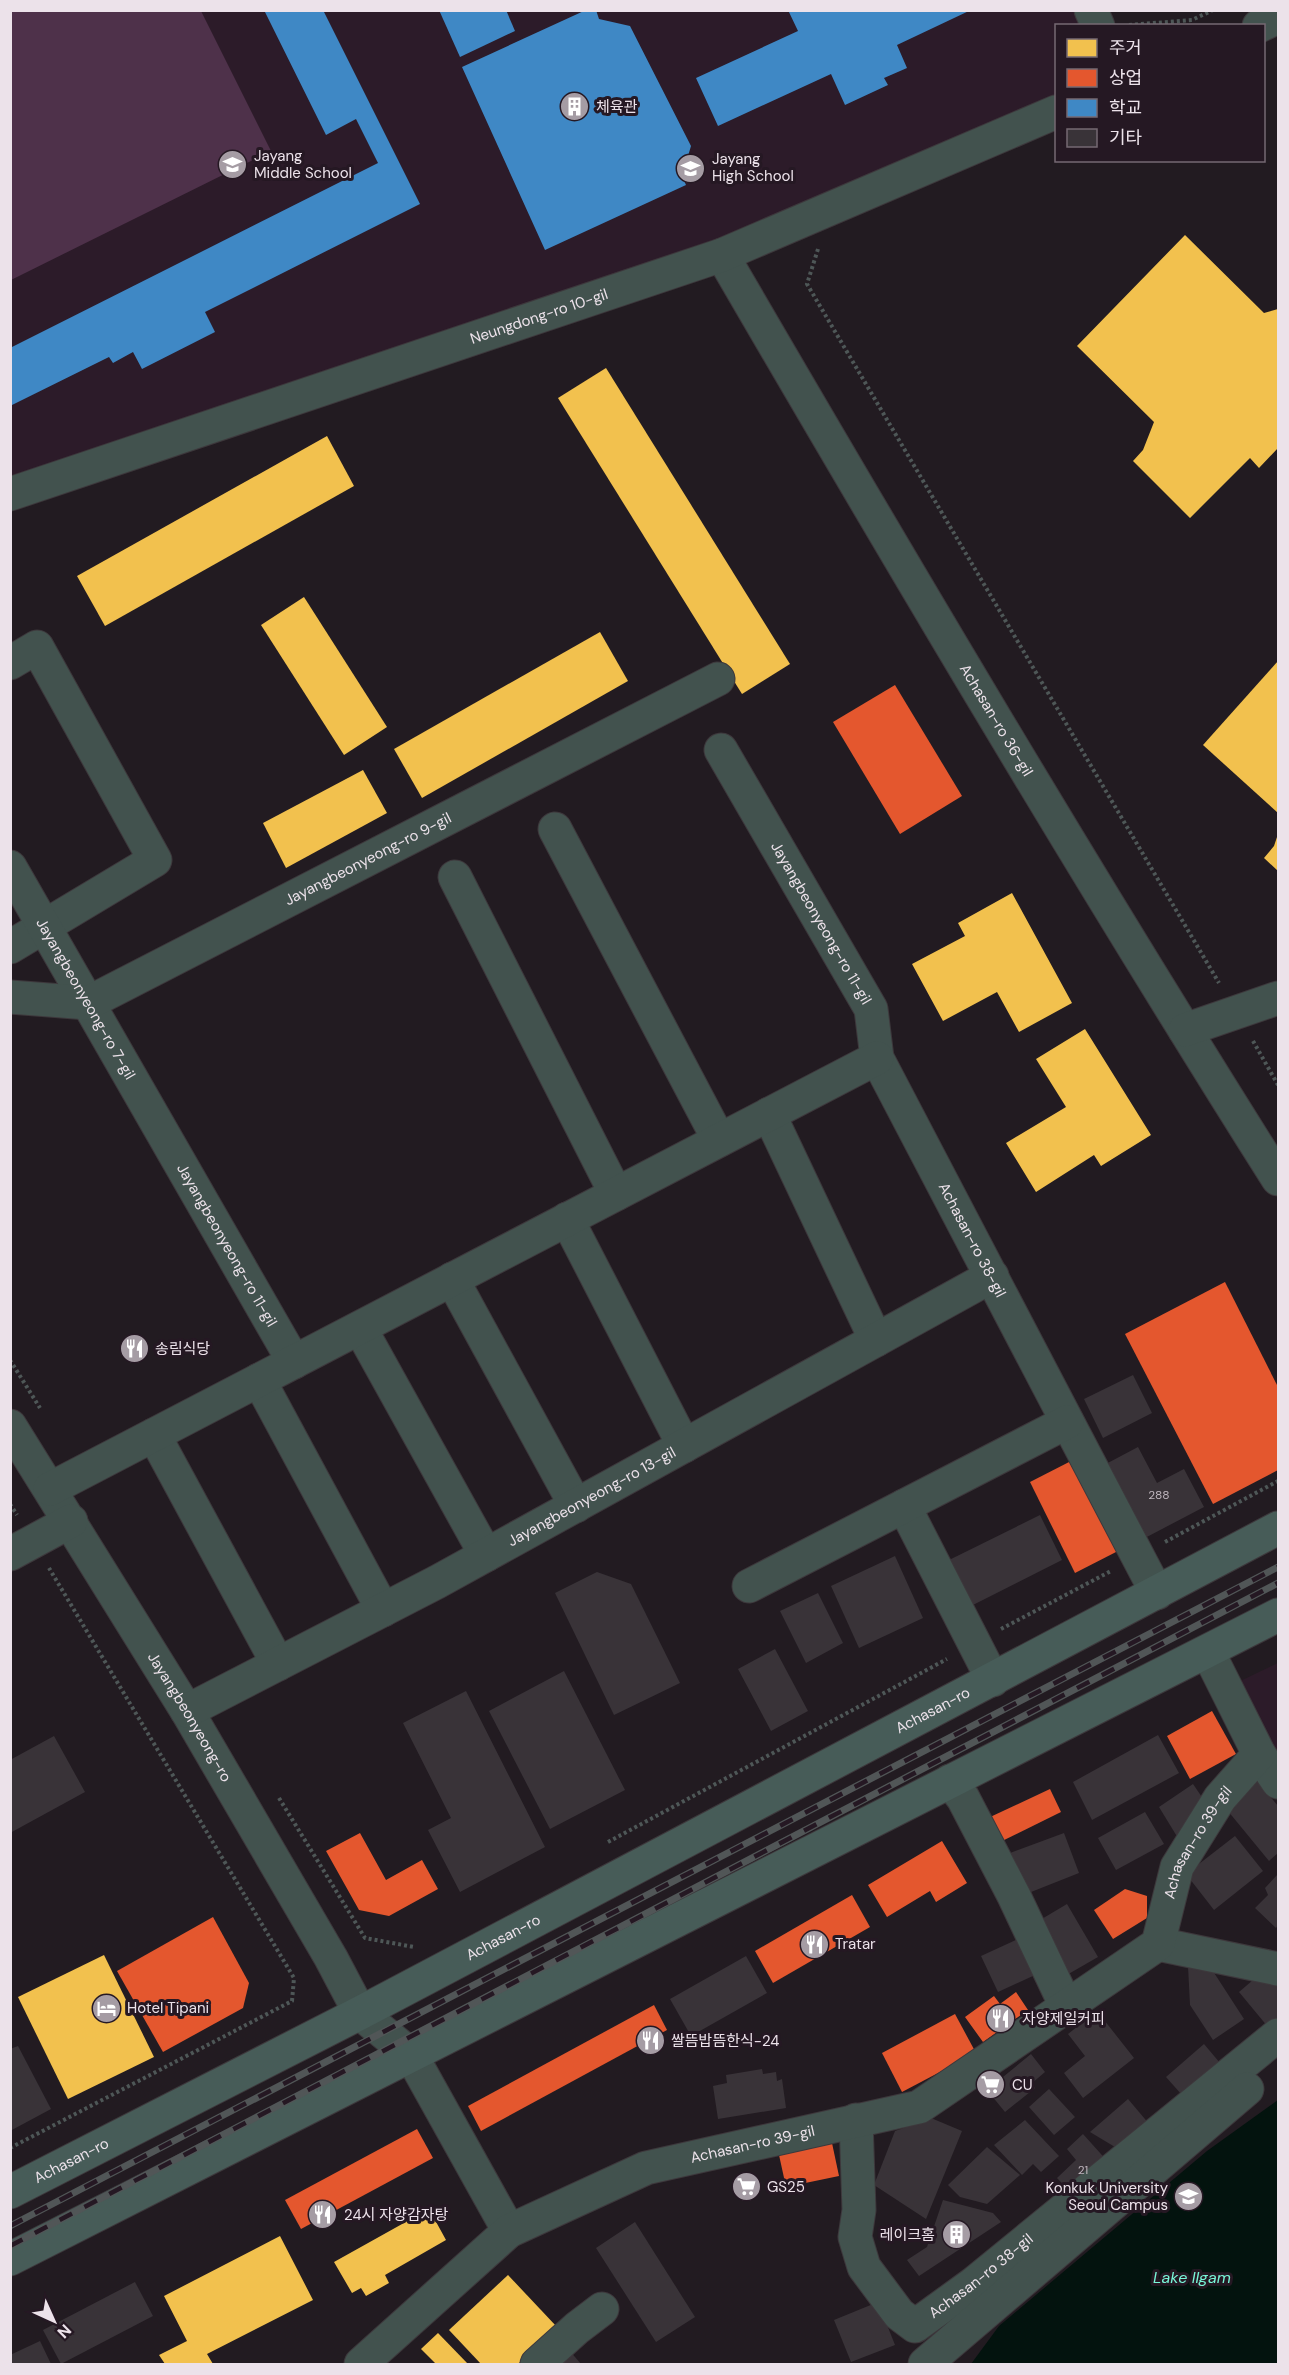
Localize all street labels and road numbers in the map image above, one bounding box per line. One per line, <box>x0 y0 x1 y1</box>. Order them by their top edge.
street label: Neungdong-ro 10-gil <box>467 284 611 349</box>
street label: Achasan-ro 36-gil <box>955 660 1038 780</box>
street label: Jayangbeonyeong-ro 9-gil <box>281 808 455 910</box>
street label: Jayangbeonyeong-ro 11-gil <box>766 838 876 1008</box>
street label: Jayangbeonyeong-ro 7-gil <box>31 914 140 1083</box>
street label: Jayangbeonyeong-ro 11-gil <box>172 1160 282 1330</box>
street label: Achasan-ro 38-gil <box>934 1179 1011 1301</box>
street label: Jayangbeonyeong-ro 13-gil <box>504 1442 679 1551</box>
street label: Jayangbeonyeong-ro <box>143 1648 236 1786</box>
street label: Achasan-ro <box>892 1682 974 1738</box>
street label: Achasan-ro 39-gil <box>1159 1782 1236 1901</box>
street label: Achasan-ro <box>462 1909 544 1965</box>
street label: Achasan-ro 39-gil <box>688 2121 817 2168</box>
street label: Achasan-ro <box>31 2133 112 2188</box>
street label: Achasan-ro 38-gil <box>925 2229 1037 2323</box>

